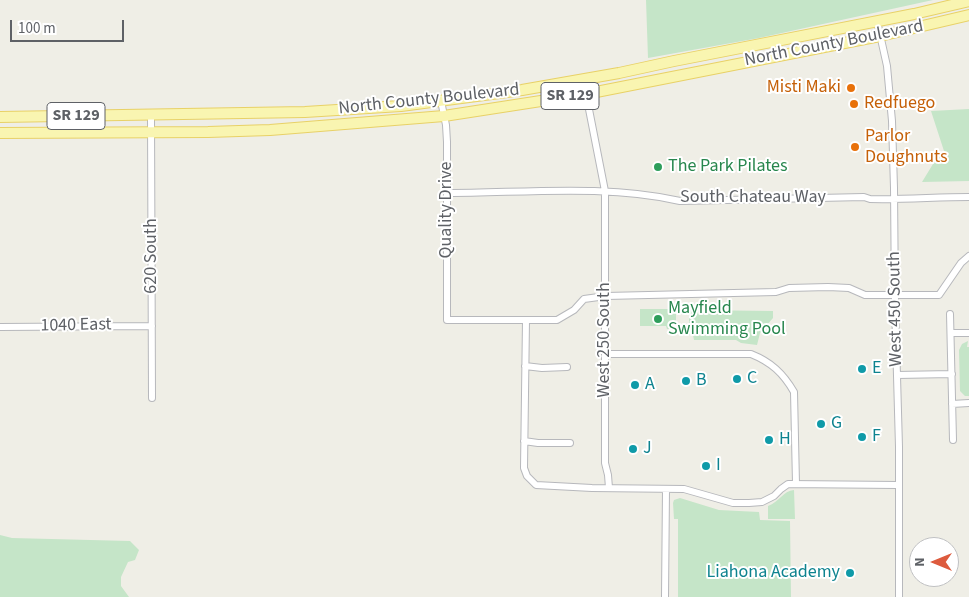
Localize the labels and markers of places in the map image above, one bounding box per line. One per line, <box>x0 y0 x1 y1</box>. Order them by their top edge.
place label: Misti Maki <box>767 77 841 99</box>
marker: Misti Maki <box>845 82 857 94</box>
place label: Redfuego <box>864 93 935 115</box>
marker: Redfuego <box>848 98 860 110</box>
place label: Parlor Doughnuts <box>865 126 948 168</box>
marker: Parlor Doughnuts <box>849 141 861 153</box>
place label: The Park Pilates <box>668 156 788 178</box>
marker: The Park Pilates <box>652 161 664 173</box>
place label: Mayfield Swimming Pool <box>668 298 786 340</box>
marker: Mayfield Swimming Pool <box>652 313 664 325</box>
place label: E <box>872 358 881 380</box>
marker: E <box>856 363 868 375</box>
place label: C <box>747 368 757 390</box>
place label: B <box>696 370 707 392</box>
marker: C <box>731 373 743 385</box>
place label: A <box>645 374 655 396</box>
marker: B <box>680 375 692 387</box>
marker: A <box>629 379 641 391</box>
place label: G <box>831 413 842 435</box>
marker: G <box>815 418 827 430</box>
place label: F <box>872 426 881 448</box>
place label: H <box>779 429 791 451</box>
marker: F <box>856 431 868 443</box>
marker: H <box>763 434 775 446</box>
place label: J <box>643 438 652 460</box>
marker: J <box>627 443 639 455</box>
place label: I <box>716 455 721 477</box>
marker: I <box>700 460 712 472</box>
place label: Liahona Academy <box>707 562 840 584</box>
marker: Liahona Academy <box>844 567 856 579</box>

